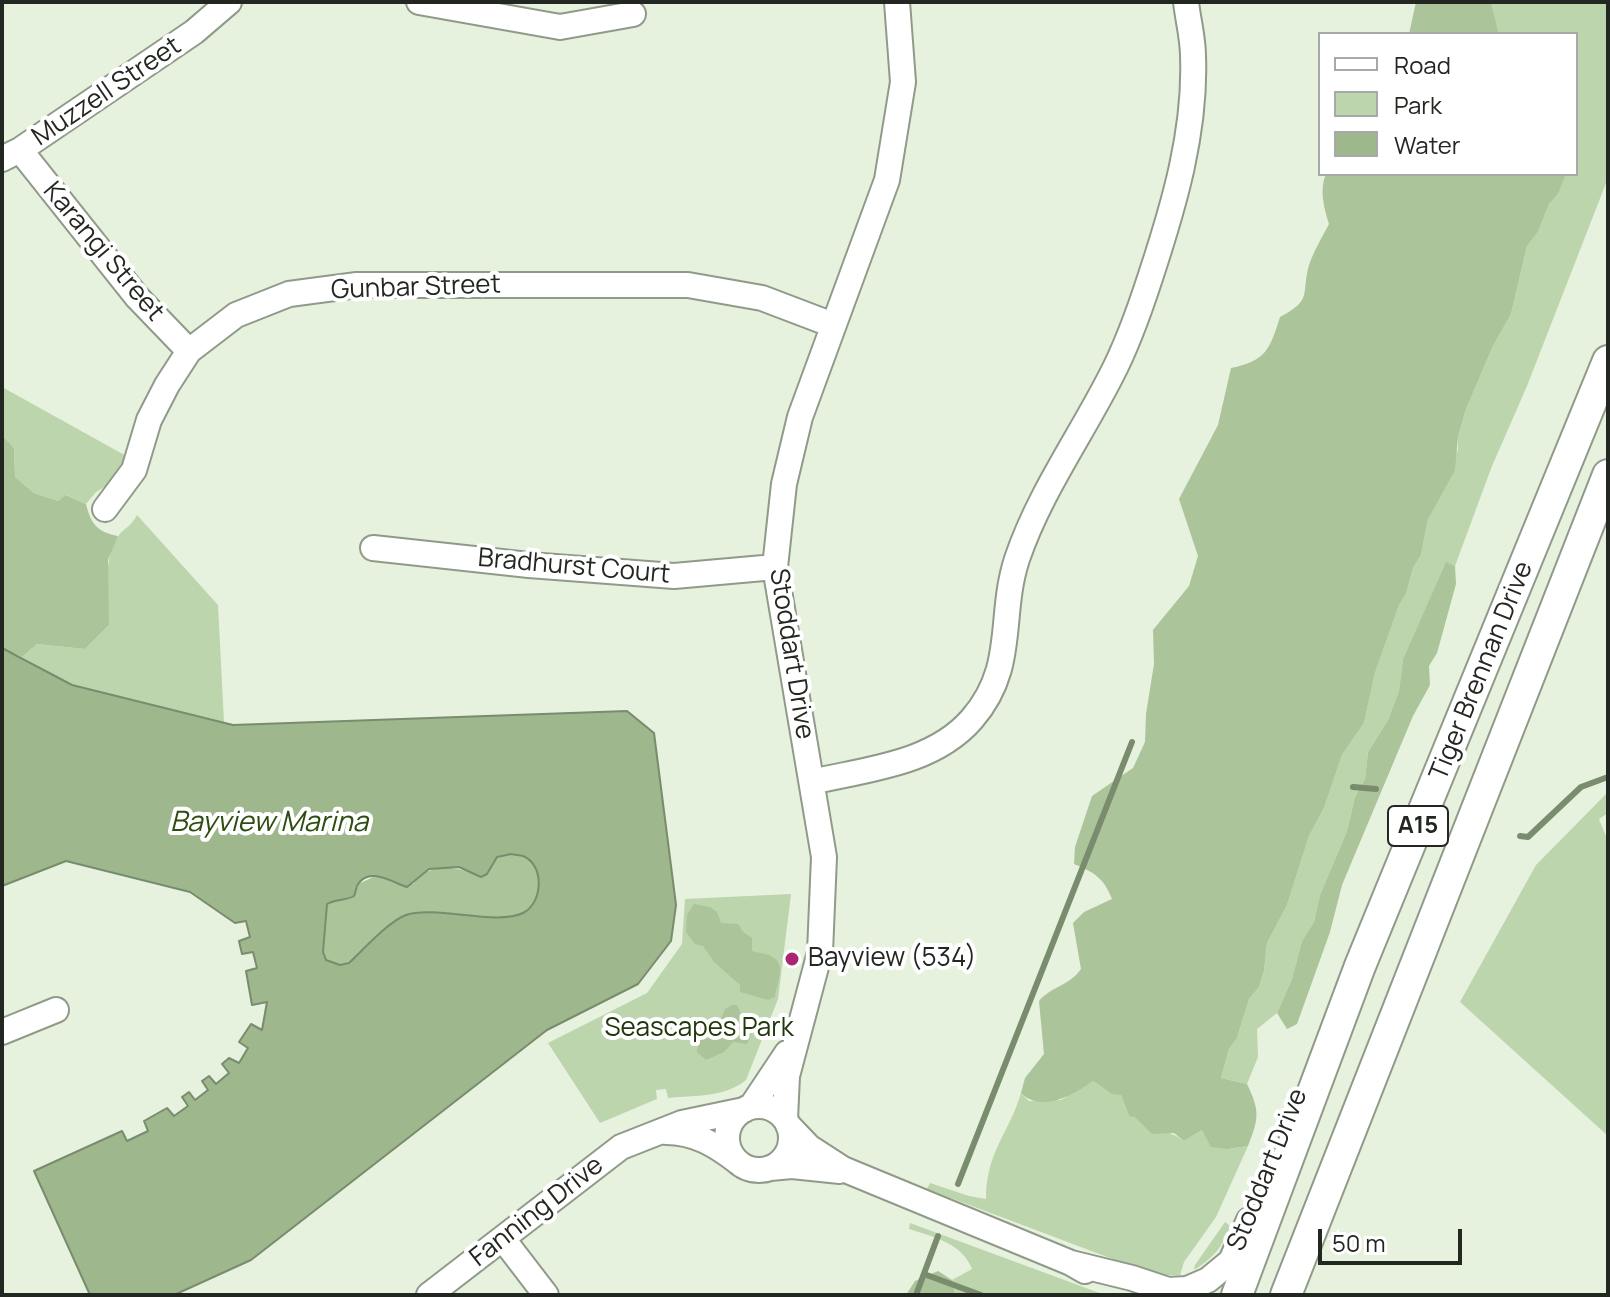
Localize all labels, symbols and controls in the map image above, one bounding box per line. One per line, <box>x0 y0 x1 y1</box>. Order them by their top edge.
street label: Muzzell Street <box>27 31 187 153</box>
legend <box>1318 32 1578 176</box>
text: Road <box>1394 48 1451 81</box>
text: Park <box>1394 88 1442 121</box>
text: Water <box>1394 128 1461 161</box>
street label: Karangi Street <box>36 176 170 328</box>
street label: Gunbar Street <box>331 269 501 307</box>
street label: Bradhurst Court <box>477 543 671 591</box>
street label: Tiger Brennan Drive <box>1424 557 1540 785</box>
street label: Stoddart Drive <box>762 566 820 742</box>
water label: Bayview Marina <box>170 806 368 840</box>
road number: A15 <box>1388 806 1448 846</box>
place label: Bayview (534) <box>808 943 976 975</box>
marker: Bayview (534) <box>783 950 801 968</box>
park label: Seascapes Park <box>604 1013 794 1045</box>
street label: Stoddart Drive <box>1221 1084 1315 1256</box>
street label: Fanning Drive <box>464 1150 610 1274</box>
scale bar <box>1322 1213 1466 1263</box>
text: 50 m <box>1332 1226 1386 1259</box>

